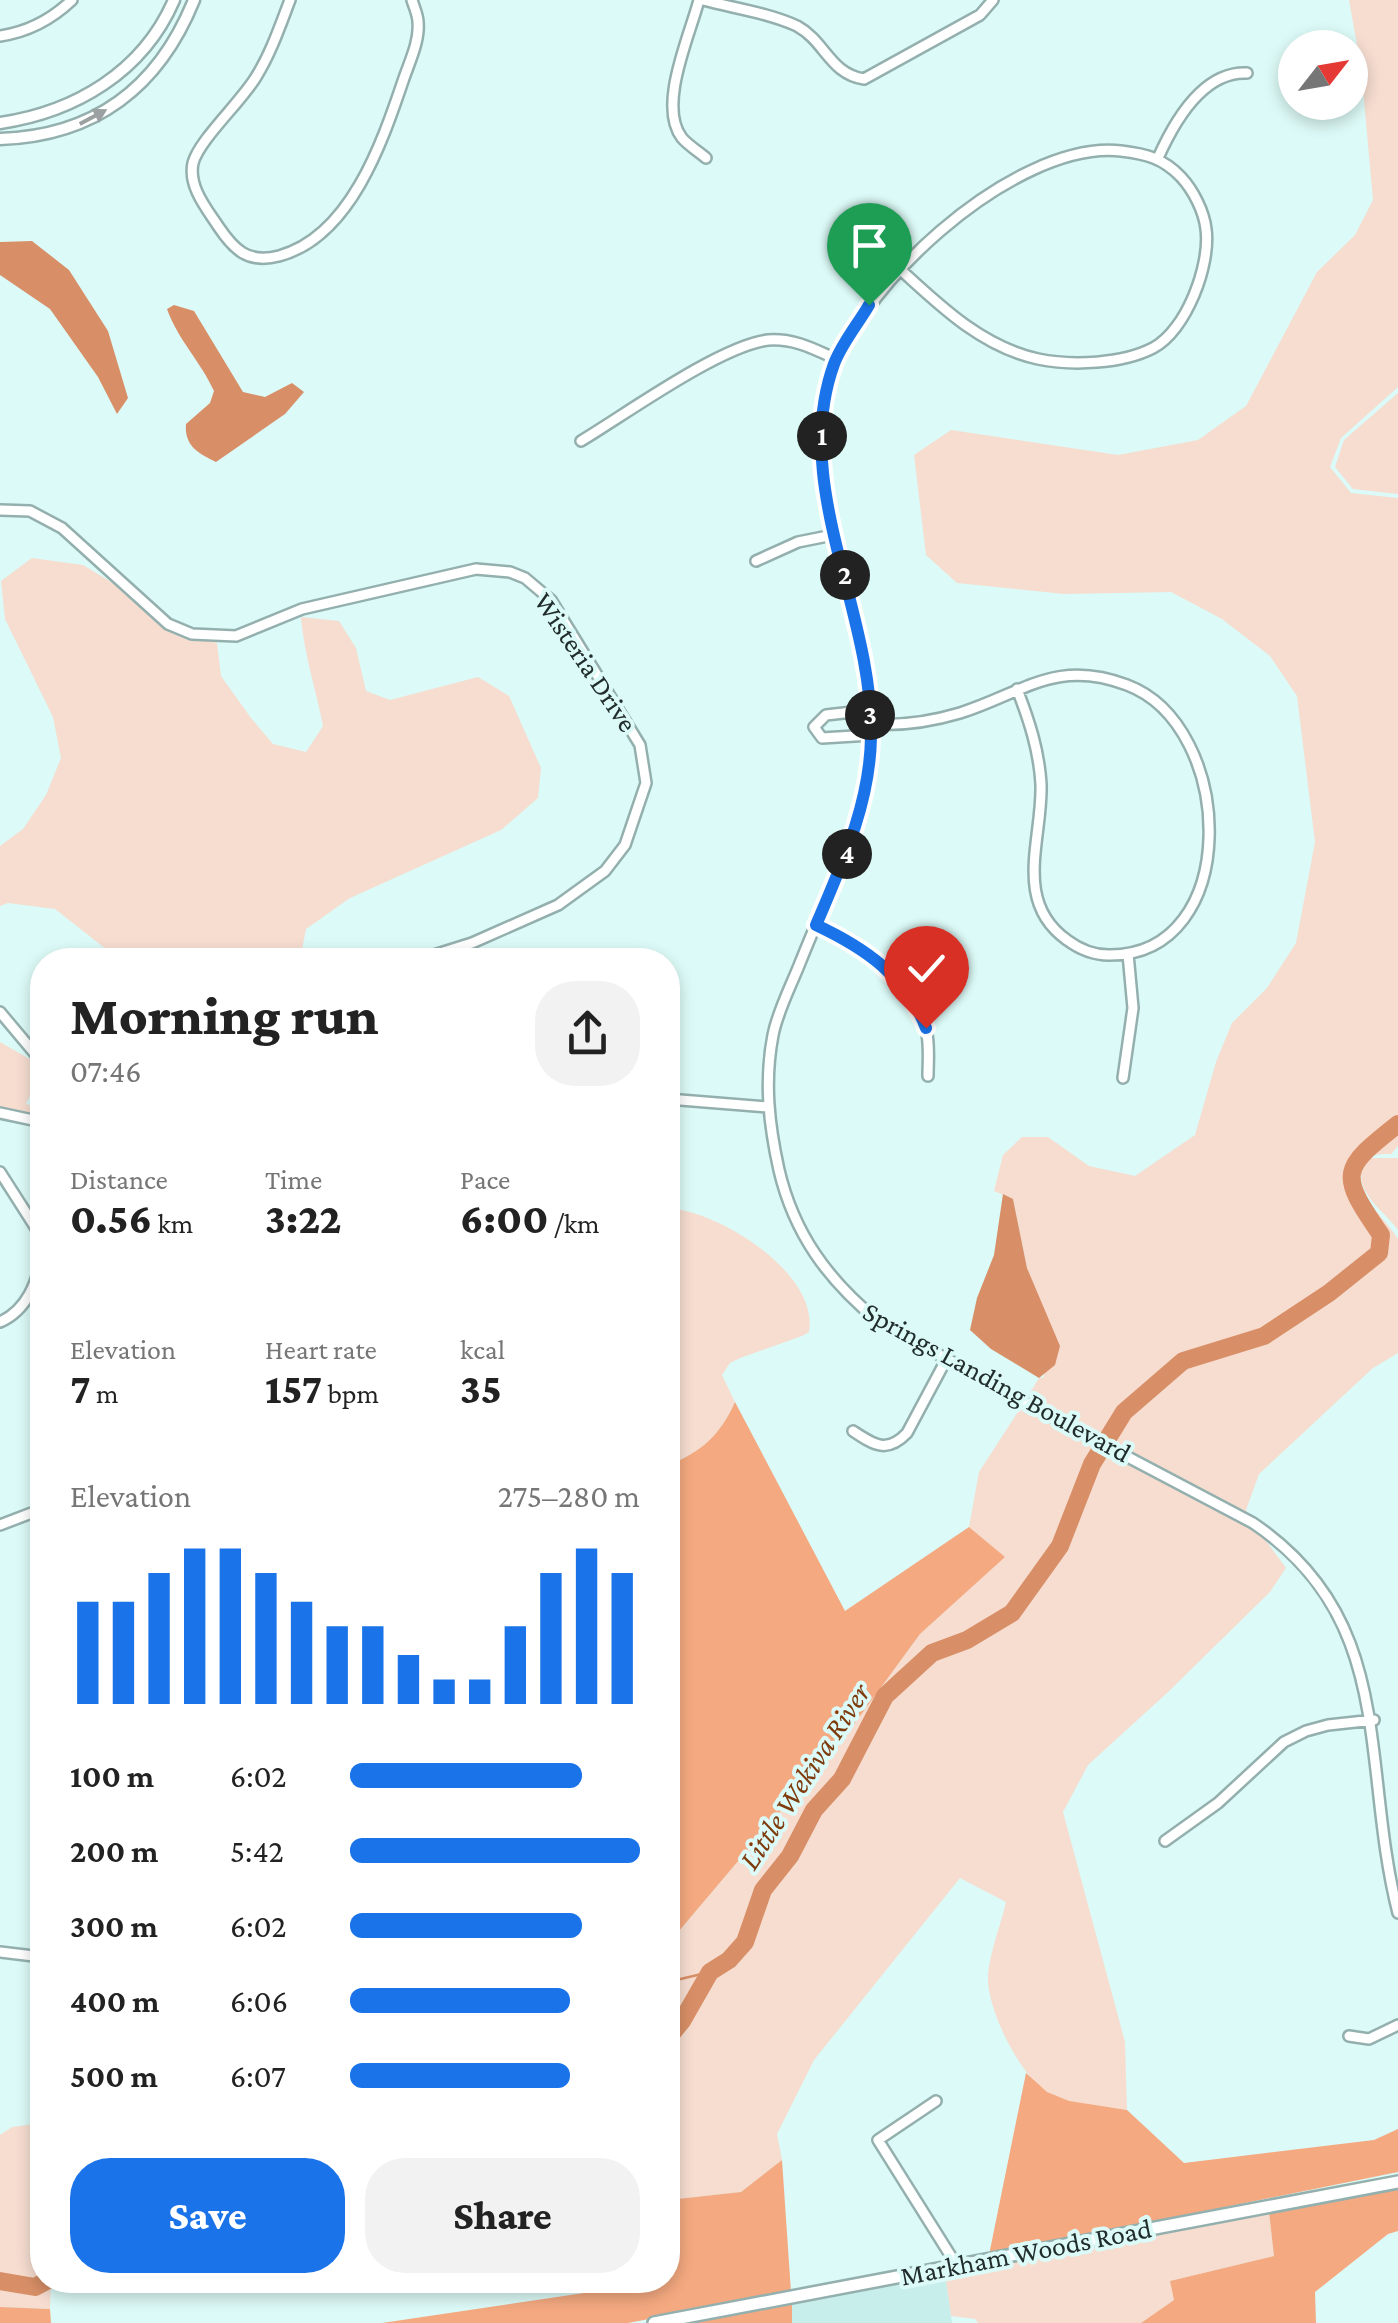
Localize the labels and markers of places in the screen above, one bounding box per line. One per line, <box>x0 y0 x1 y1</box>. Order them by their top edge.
pin <box>827 203 912 306</box>
pin: 1 <box>797 411 847 461</box>
pin: 2 <box>820 550 870 600</box>
pin: 3 <box>845 690 895 740</box>
pin: 4 <box>822 829 872 879</box>
pin <box>884 926 969 1029</box>

